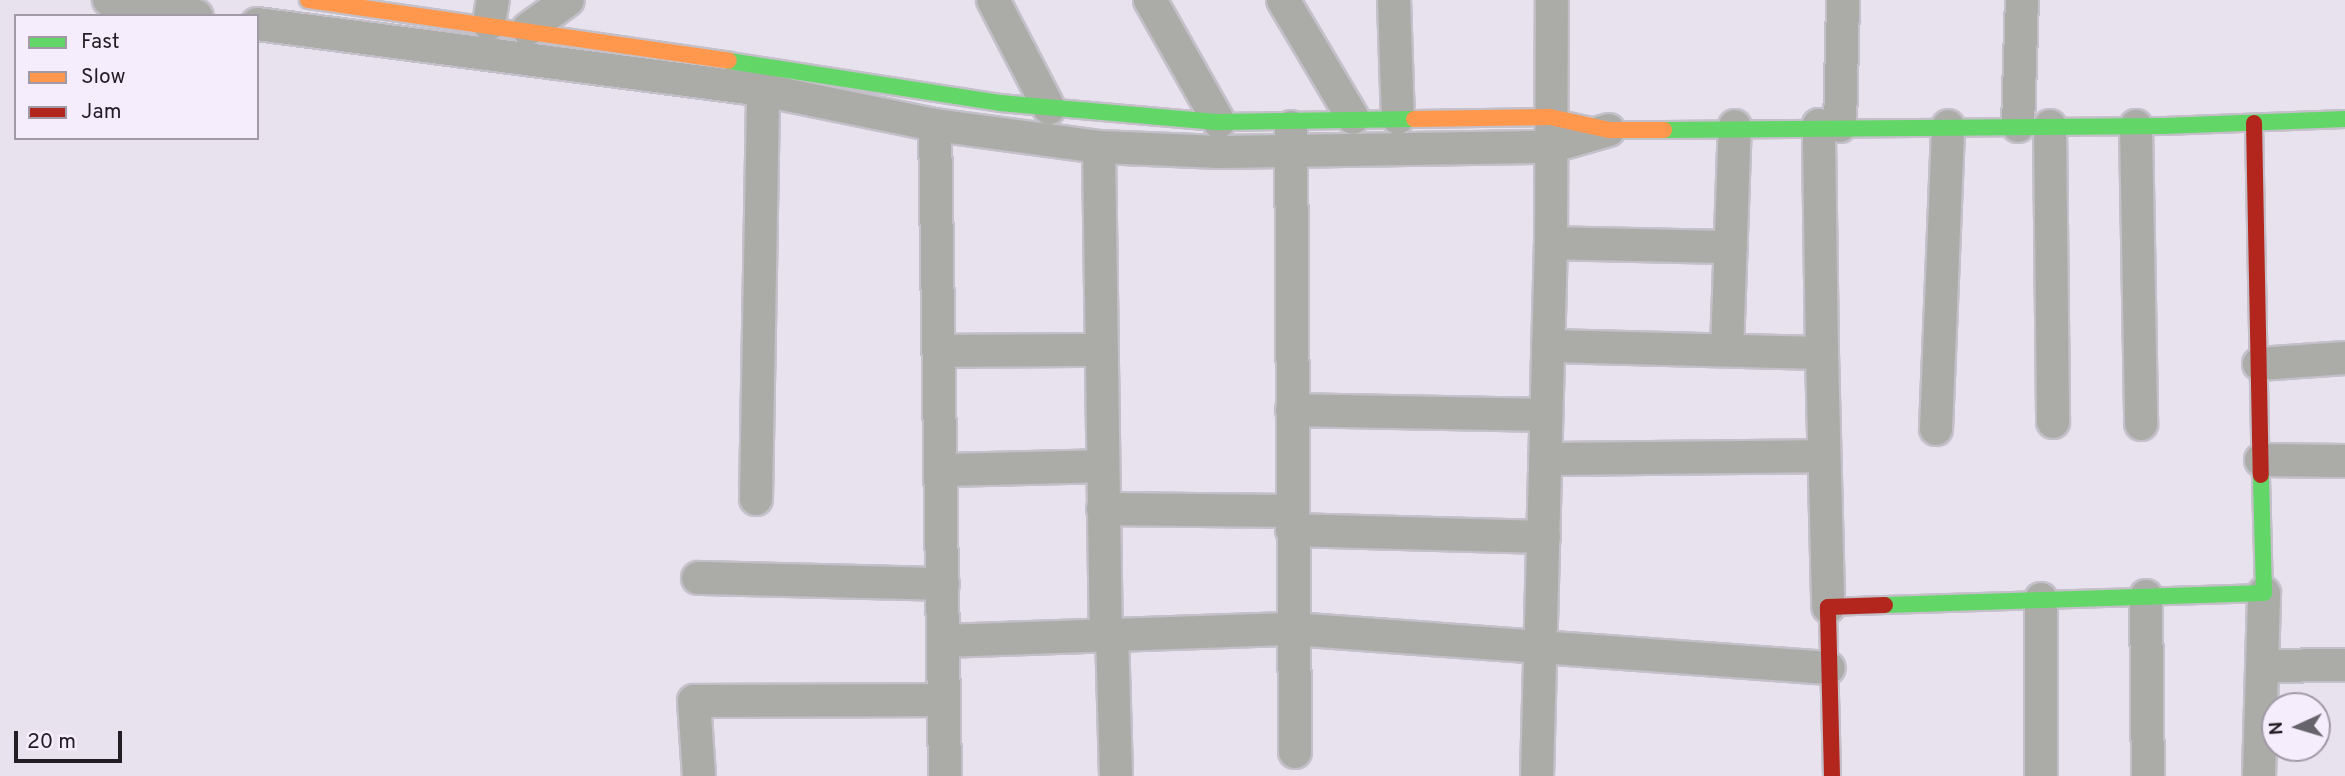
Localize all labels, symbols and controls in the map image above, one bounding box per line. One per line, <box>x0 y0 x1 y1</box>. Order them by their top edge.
legend <box>14 14 259 140</box>
text: Fast <box>81 29 120 56</box>
text: Slow <box>81 64 126 91</box>
text: Jam <box>81 99 122 126</box>
north arrow <box>2261 692 2331 762</box>
scale bar <box>18 716 126 760</box>
text: N <box>2265 721 2289 736</box>
text: 20 m <box>27 729 76 756</box>

